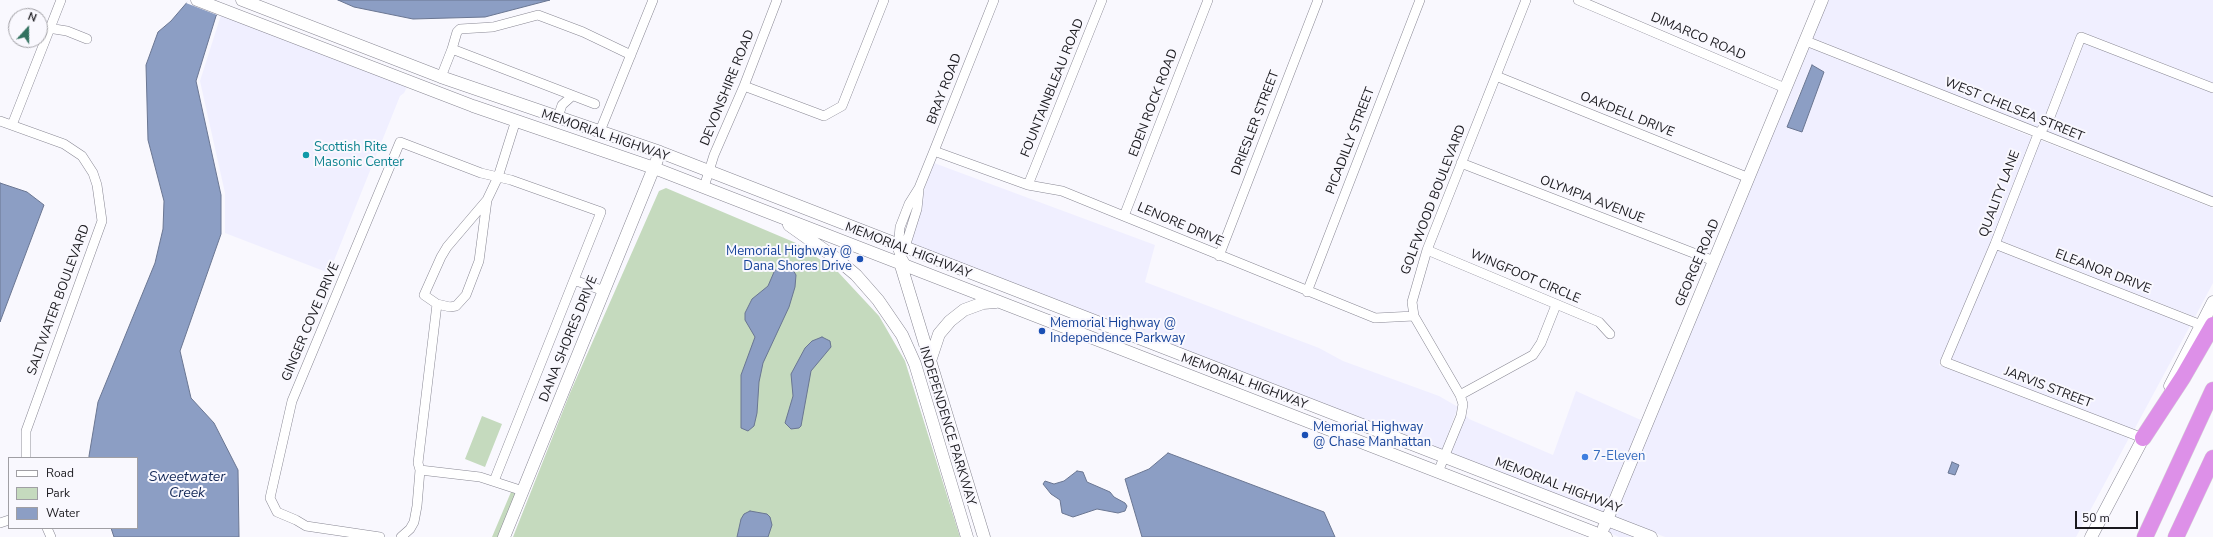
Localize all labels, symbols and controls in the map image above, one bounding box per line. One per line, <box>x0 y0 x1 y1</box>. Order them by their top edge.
north arrow <box>8 8 48 48</box>
text: N <box>26 9 39 26</box>
street label: DIMARCO ROAD <box>1648 10 1748 64</box>
street label: FOUNTAINBLEAU ROAD <box>1018 16 1088 160</box>
street label: DEVONSHIRE ROAD <box>698 28 758 148</box>
street label: EDEN ROCK ROAD <box>1126 47 1182 159</box>
street label: BRAY ROAD <box>924 51 966 127</box>
street label: DRIESLER STREET <box>1229 68 1283 178</box>
street label: WEST CHELSEA STREET <box>1942 75 2086 145</box>
street label: PICADILLY STREET <box>1323 85 1379 197</box>
street label: OAKDELL DRIVE <box>1578 89 1676 141</box>
street label: MEMORIAL HIGHWAY <box>539 107 671 165</box>
street label: GOLFWOOD BOULEVARD <box>1398 123 1470 277</box>
place label: Scottish Rite Masonic Center <box>314 140 404 171</box>
street label: QUALITY LANE <box>1976 148 2024 240</box>
marker: Scottish Rite Masonic Center <box>301 150 311 160</box>
street label: OLYMPIA AVENUE <box>1537 173 1647 227</box>
street label: LENORE DRIVE <box>1135 200 1225 250</box>
street label: GEORGE ROAD <box>1673 217 1723 309</box>
street label: MEMORIAL HIGHWAY <box>843 220 973 282</box>
street label: SALTWATER BOULEVARD <box>24 223 94 377</box>
place label: Memorial Highway @ Dana Shores Drive <box>726 244 852 275</box>
street label: WINGFOOT CIRCLE <box>1468 247 1582 307</box>
street label: ELEANOR DRIVE <box>2053 247 2153 297</box>
marker: Memorial Highway @ Dana Shores Drive <box>855 254 865 264</box>
street label: GINGER COVE DRIVE <box>279 260 343 384</box>
street label: DANA SHORES DRIVE <box>536 274 602 404</box>
place label: Memorial Highway @ Independence Parkway <box>1050 316 1185 347</box>
marker: Memorial Highway @ Independence Parkway <box>1037 326 1047 336</box>
street label: INDEPENDENCE PARKWAY <box>915 345 979 507</box>
street label: MEMORIAL HIGHWAY <box>1179 351 1309 413</box>
street label: JARVIS STREET <box>2002 364 2094 412</box>
place label: Memorial Highway @ Chase Manhattan <box>1313 420 1431 451</box>
marker: Memorial Highway @ Chase Manhattan <box>1300 430 1310 440</box>
place label: 7-Eleven <box>1593 449 1645 465</box>
marker: 7-Eleven <box>1580 452 1590 462</box>
street label: MEMORIAL HIGHWAY <box>1493 455 1623 517</box>
legend <box>8 457 138 529</box>
text: Road <box>46 465 74 481</box>
water label: Sweetwater Creek <box>149 470 225 502</box>
text: Park <box>46 485 70 501</box>
scale bar <box>2077 503 2140 529</box>
text: Water <box>46 505 80 521</box>
text: 50 m <box>2082 510 2110 526</box>

